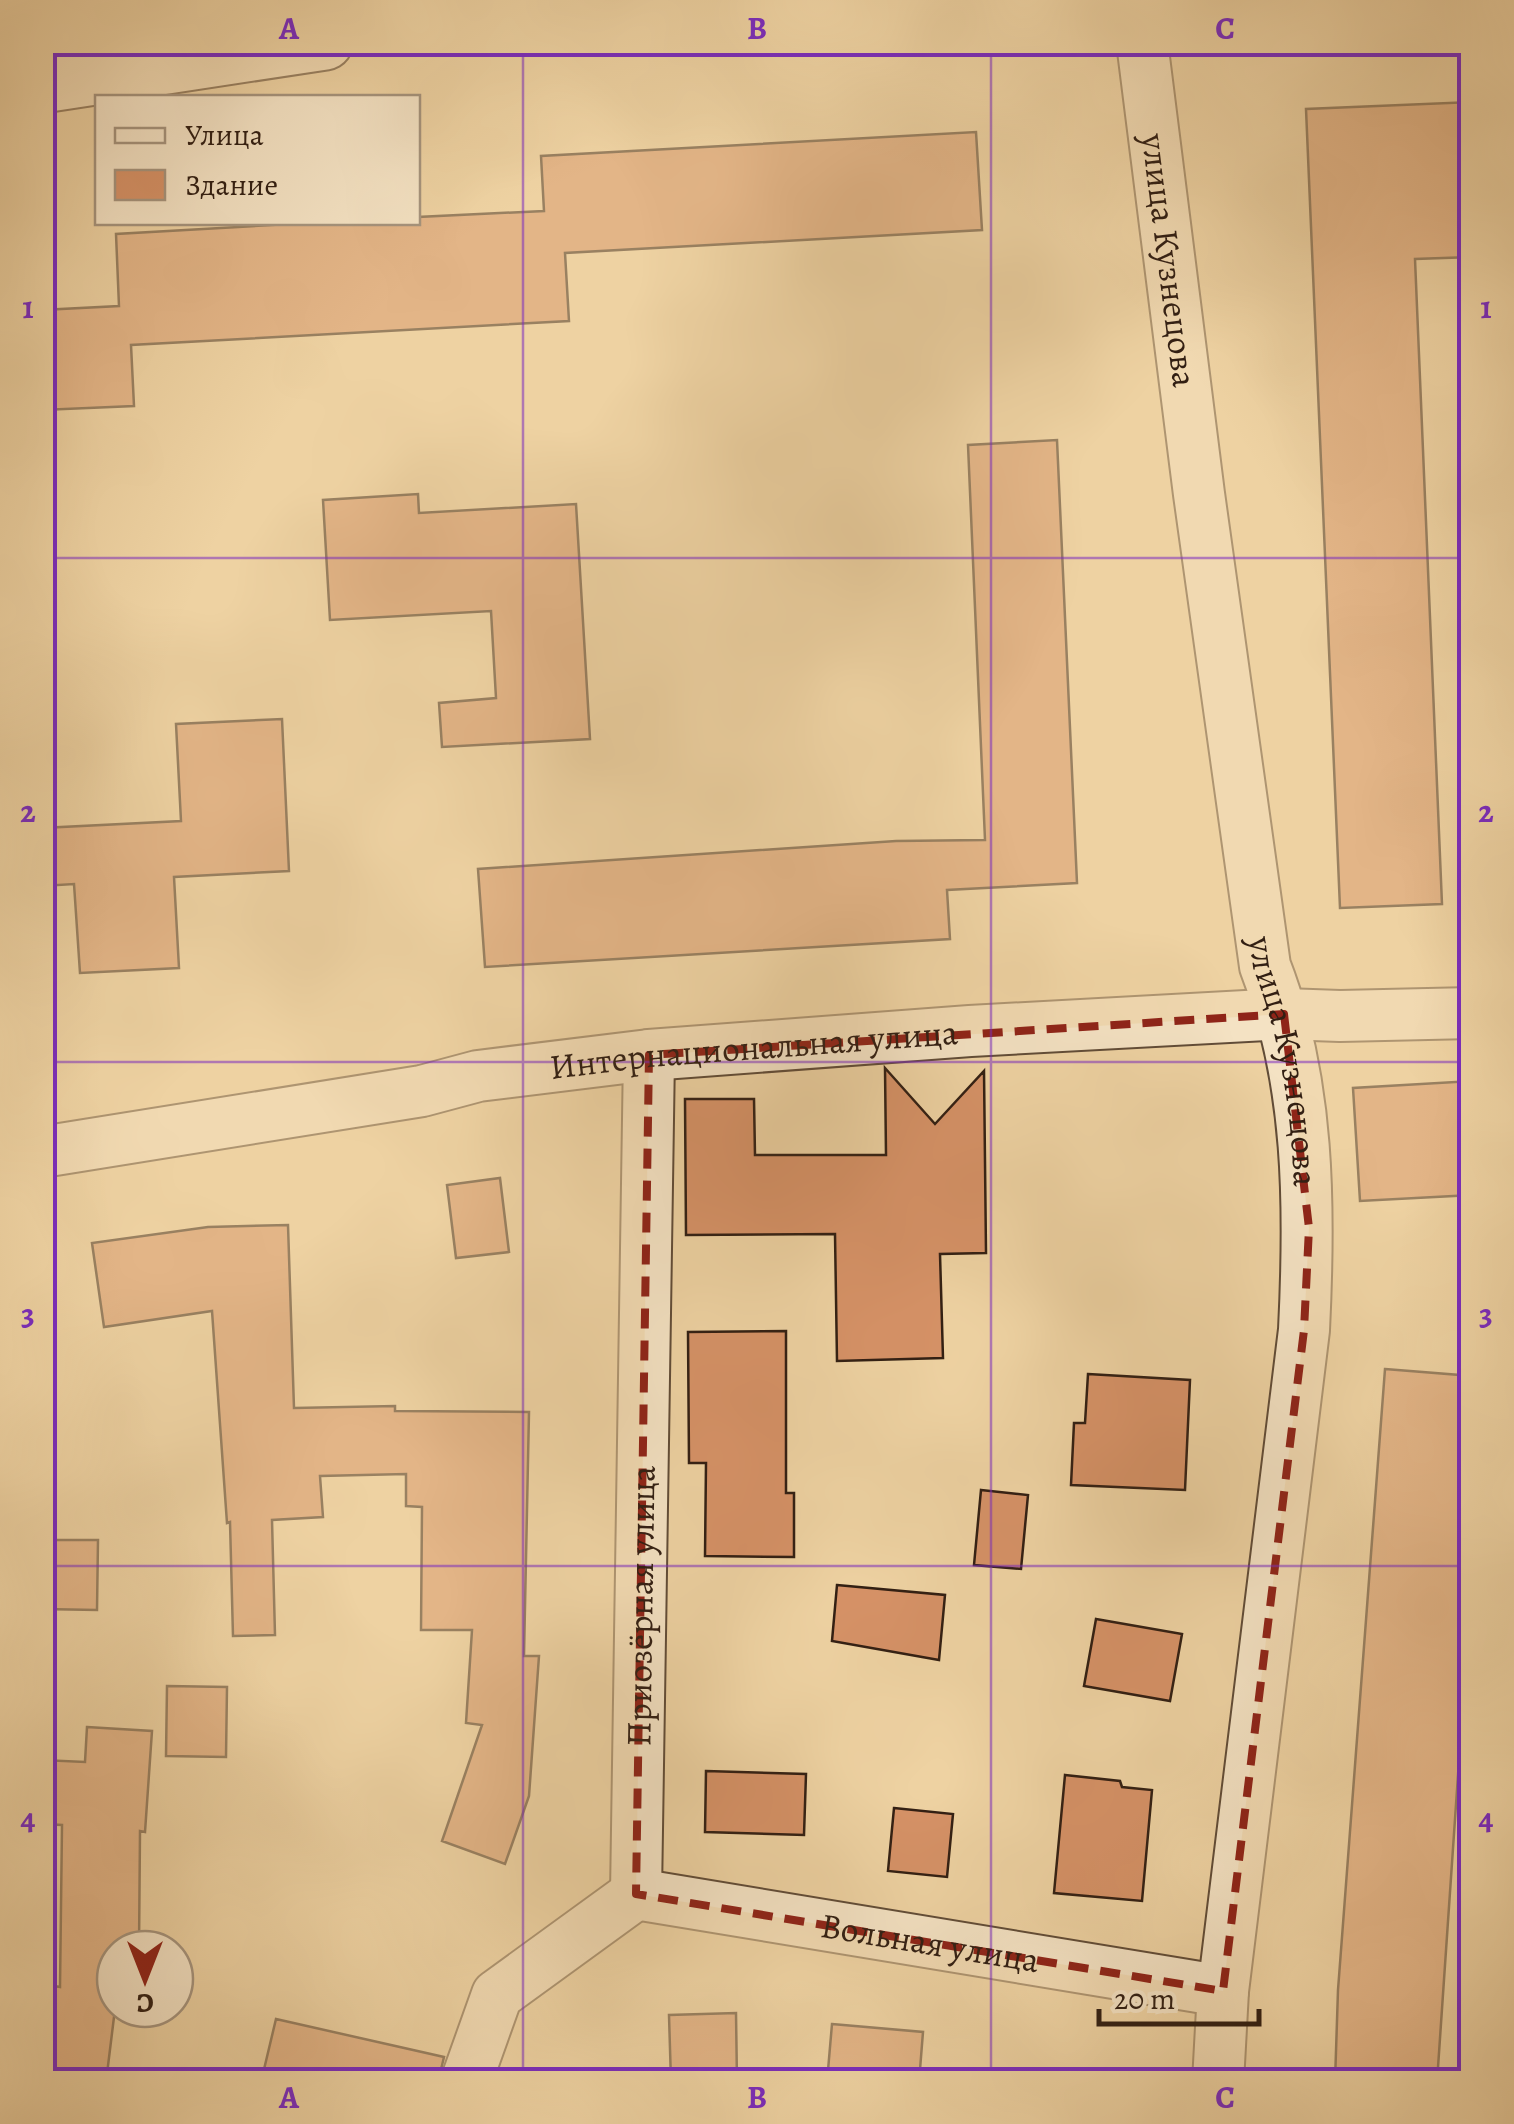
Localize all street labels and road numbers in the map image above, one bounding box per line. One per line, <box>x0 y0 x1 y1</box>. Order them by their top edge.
street label: улица Кузнецова <box>1130 130 1209 390</box>
street label: улица Кузнецова <box>1237 932 1330 1187</box>
street label: Интернациональная улица <box>547 1008 960 1091</box>
street label: Приозёрная улица <box>614 1465 667 1747</box>
street label: Вольная улица <box>817 1901 1043 1984</box>

